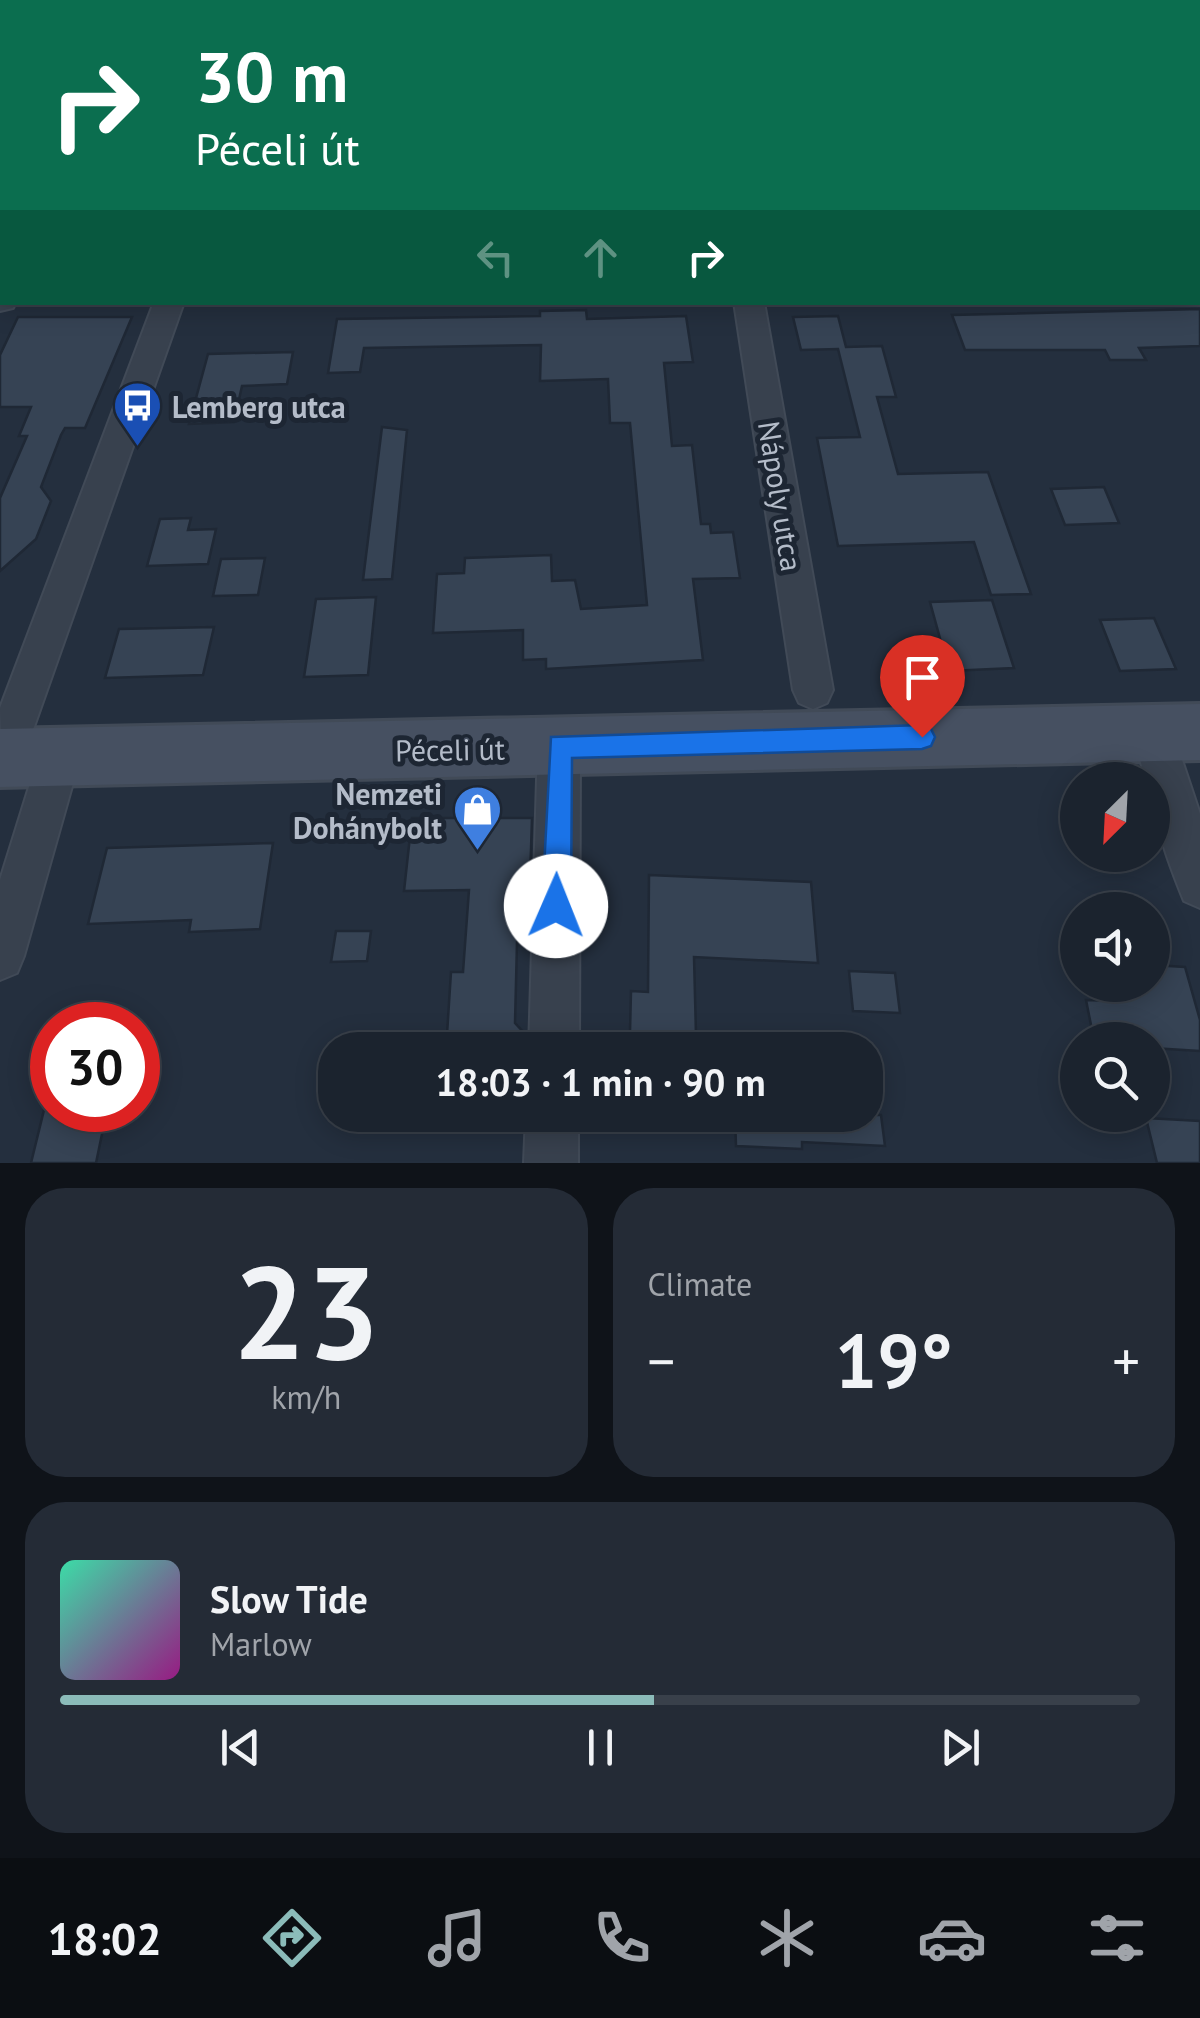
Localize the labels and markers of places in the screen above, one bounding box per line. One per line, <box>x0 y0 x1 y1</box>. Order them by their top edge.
bus stop icon: Lemberg utca <box>111 380 163 448</box>
place label: Lemberg utca <box>172 387 346 426</box>
pin <box>880 635 965 738</box>
place label: Nemzeti Dohánybolt <box>293 774 443 847</box>
shop icon: Nemzeti Dohánybolt <box>451 784 503 852</box>

